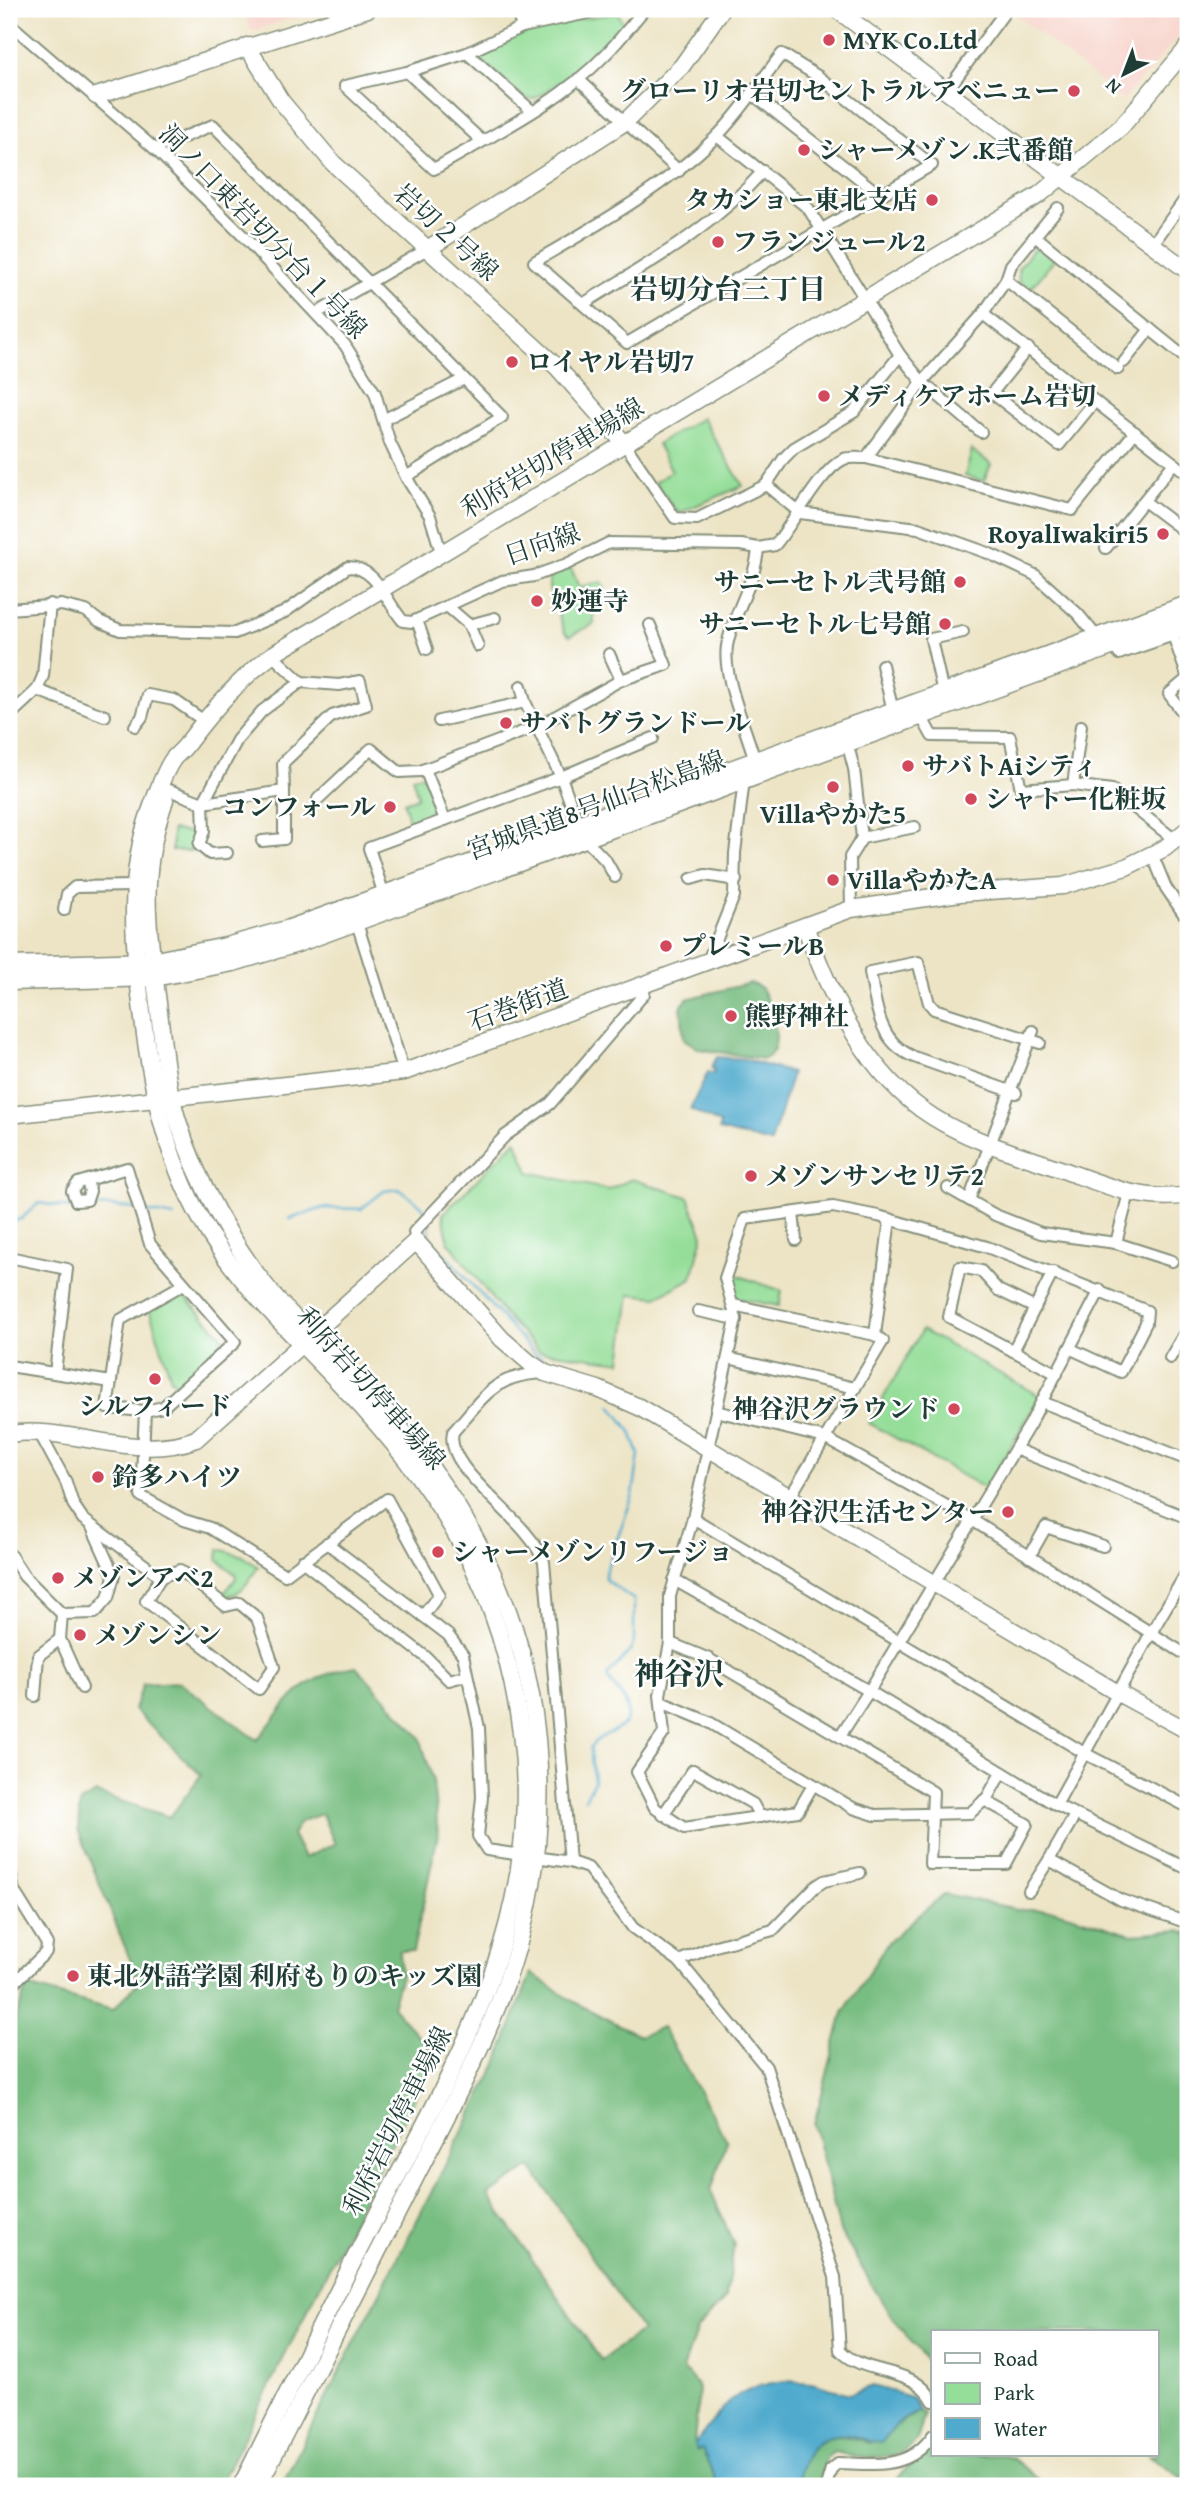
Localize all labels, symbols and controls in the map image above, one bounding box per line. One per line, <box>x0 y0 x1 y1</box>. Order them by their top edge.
place label: MYK Co.Ltd <box>843 20 978 59</box>
marker: MYK Co.Ltd <box>821 32 837 48</box>
north arrow <box>1088 38 1158 108</box>
place label: グローリオ岩切セントラルアベニュー <box>620 71 1060 110</box>
text: N <box>1098 72 1127 101</box>
marker: グローリオ岩切セントラルアベニュー <box>1066 83 1082 99</box>
street label: 洞ノ口東岩切分台１号線 <box>150 114 377 347</box>
place label: シャーメゾン.K弐番館 <box>818 130 1073 169</box>
marker: シャーメゾン.K弐番館 <box>796 142 812 158</box>
street label: 岩切２号線 <box>385 174 508 290</box>
place label: タカショー東北支店 <box>685 180 918 219</box>
marker: タカショー東北支店 <box>924 192 940 208</box>
place label: フランジュール2 <box>732 222 926 261</box>
marker: フランジュール2 <box>710 234 726 250</box>
district label: 岩切分台三丁目 <box>630 268 826 309</box>
place label: ロイヤル岩切7 <box>526 342 694 381</box>
marker: ロイヤル岩切7 <box>504 354 520 370</box>
place label: メディケアホーム岩切 <box>838 376 1096 415</box>
street label: 利府岩切停車場線 <box>453 387 651 528</box>
marker: メディケアホーム岩切 <box>816 388 832 404</box>
street label: 日向線 <box>499 512 585 575</box>
place label: RoyalIwakiri5 <box>988 514 1149 553</box>
marker: RoyalIwakiri5 <box>1155 526 1171 542</box>
place label: サニーセトル弐号館 <box>714 562 946 601</box>
marker: サニーセトル弐号館 <box>952 574 968 590</box>
place label: 妙運寺 <box>551 581 629 620</box>
marker: 妙運寺 <box>529 593 545 609</box>
place label: サニーセトル七号館 <box>699 604 931 643</box>
marker: サニーセトル七号館 <box>937 616 953 632</box>
place label: サバトグランドール <box>520 703 751 742</box>
marker: サバトグランドール <box>498 715 514 731</box>
street label: 宮城県道8号仙台松島線 <box>461 740 731 869</box>
place label: サバトAiシティ <box>922 746 1099 785</box>
marker: サバトAiシティ <box>900 758 916 774</box>
marker: Villaやかた5 <box>825 779 841 795</box>
place label: シャトー化粧坂 <box>985 779 1166 818</box>
place label: コンフォール <box>222 787 376 826</box>
marker: シャトー化粧坂 <box>963 791 979 807</box>
place label: Villaやかた5 <box>760 794 906 833</box>
marker: コンフォール <box>382 799 398 815</box>
place label: VillaやかたA <box>847 860 997 899</box>
marker: VillaやかたA <box>825 872 841 888</box>
place label: プレミールB <box>680 926 825 965</box>
marker: プレミールB <box>658 938 674 954</box>
street label: 石巻街道 <box>462 968 573 1041</box>
place label: 熊野神社 <box>745 996 849 1035</box>
marker: 熊野神社 <box>723 1008 739 1024</box>
place label: メゾンサンセリテ2 <box>765 1156 984 1195</box>
marker: メゾンサンセリテ2 <box>743 1168 759 1184</box>
street label: 利府岩切停車場線 <box>287 1297 455 1478</box>
marker: シルフィード <box>147 1371 163 1387</box>
place label: シルフィード <box>78 1386 232 1425</box>
place label: 神谷沢グラウンド <box>732 1389 940 1428</box>
marker: 神谷沢グラウンド <box>946 1401 962 1417</box>
place label: 鈴多ハイツ <box>112 1457 242 1496</box>
marker: 鈴多ハイツ <box>90 1469 106 1485</box>
place label: 神谷沢生活センター <box>761 1492 994 1531</box>
marker: 神谷沢生活センター <box>1000 1504 1016 1520</box>
place label: シャーメゾンリフージョ <box>452 1532 734 1571</box>
marker: シャーメゾンリフージョ <box>430 1544 446 1560</box>
place label: メゾンアベ2 <box>72 1558 214 1597</box>
marker: メゾンアベ2 <box>50 1570 66 1586</box>
place label: メゾンシン <box>94 1615 222 1654</box>
marker: メゾンシン <box>72 1627 88 1643</box>
district label: 神谷沢 <box>634 1651 724 1695</box>
place label: 東北外語学園 利府もりのキッズ園 <box>87 1956 482 1995</box>
marker: 東北外語学園 利府もりのキッズ園 <box>65 1968 81 1984</box>
street label: 利府岩切停車場線 <box>332 2019 461 2222</box>
legend <box>931 2330 1158 2456</box>
text: Road <box>994 2343 1039 2374</box>
text: Park <box>994 2377 1035 2408</box>
text: Water <box>994 2413 1047 2444</box>

